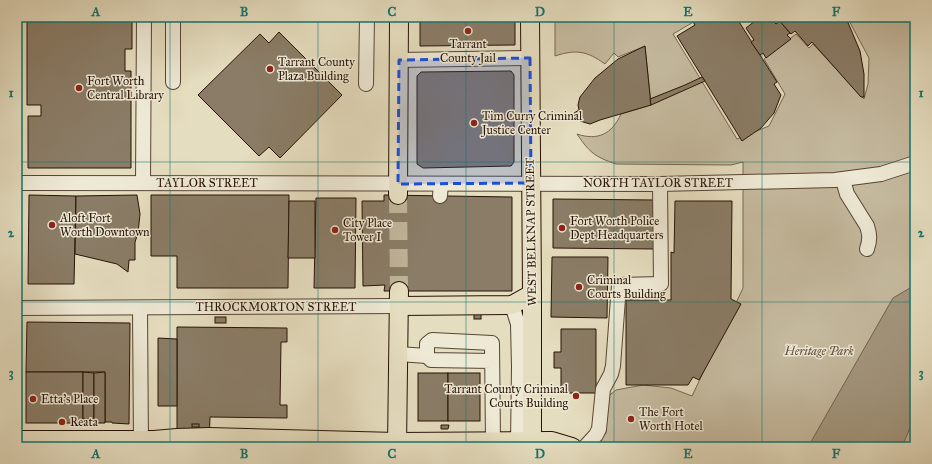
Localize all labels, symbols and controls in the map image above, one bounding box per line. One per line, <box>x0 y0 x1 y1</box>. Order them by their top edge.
text: A <box>91 4 101 20</box>
text: B <box>240 4 249 20</box>
text: C <box>388 4 397 20</box>
text: D <box>535 4 545 20</box>
text: E <box>683 4 693 20</box>
text: F <box>832 4 841 20</box>
marker: Tarrant County Jail <box>463 26 473 36</box>
place label: Tarrant County Jail <box>440 37 497 66</box>
place label: Tarrant County Plaza Building <box>278 55 355 84</box>
marker: Tarrant County Plaza Building <box>265 64 275 74</box>
place label: Fort Worth Central Library <box>87 74 164 102</box>
marker: Fort Worth Central Library <box>74 83 84 93</box>
text: 1 <box>8 85 14 101</box>
text: 1 <box>918 85 924 101</box>
place label: Tim Curry Criminal Justice Center <box>480 109 583 138</box>
marker: Tim Curry Criminal Justice Center <box>469 118 479 128</box>
street label: WEST BELKNAP STREET <box>523 158 539 306</box>
street label: TAYLOR STREET <box>156 176 258 190</box>
street label: NORTH TAYLOR STREET <box>583 176 733 190</box>
place label: Aloft Fort Worth Downtown <box>59 211 150 239</box>
place label: Fort Worth Police Dept Headquarters <box>570 214 663 243</box>
place label: City Place Tower I <box>343 216 392 244</box>
marker: Aloft Fort Worth Downtown <box>47 220 57 230</box>
marker: Fort Worth Police Dept Headquarters <box>557 223 567 233</box>
text: 2 <box>8 225 15 241</box>
marker: City Place Tower I <box>330 225 340 235</box>
text: 2 <box>918 225 925 241</box>
place label: Criminal Courts Building <box>587 273 666 302</box>
marker: Criminal Courts Building <box>574 282 584 292</box>
street label: THROCKMORTON STREET <box>195 300 357 314</box>
park label: Heritage Park <box>783 344 854 358</box>
text: 3 <box>8 365 14 381</box>
text: 3 <box>918 365 924 381</box>
place label: Tarrant County Criminal Courts Building <box>444 382 569 411</box>
marker: Tarrant County Criminal Courts Building <box>571 391 581 401</box>
place label: Etta's Place <box>41 392 98 406</box>
marker: Etta's Place <box>28 394 38 404</box>
place label: The Fort Worth Hotel <box>639 405 704 433</box>
marker: The Fort Worth Hotel <box>626 414 636 424</box>
place label: Reata <box>70 415 99 429</box>
marker: Reata <box>57 417 67 427</box>
text: A <box>91 446 101 462</box>
text: B <box>240 446 249 462</box>
text: C <box>388 446 397 462</box>
text: D <box>535 446 545 462</box>
text: E <box>683 446 693 462</box>
text: F <box>832 446 841 462</box>

